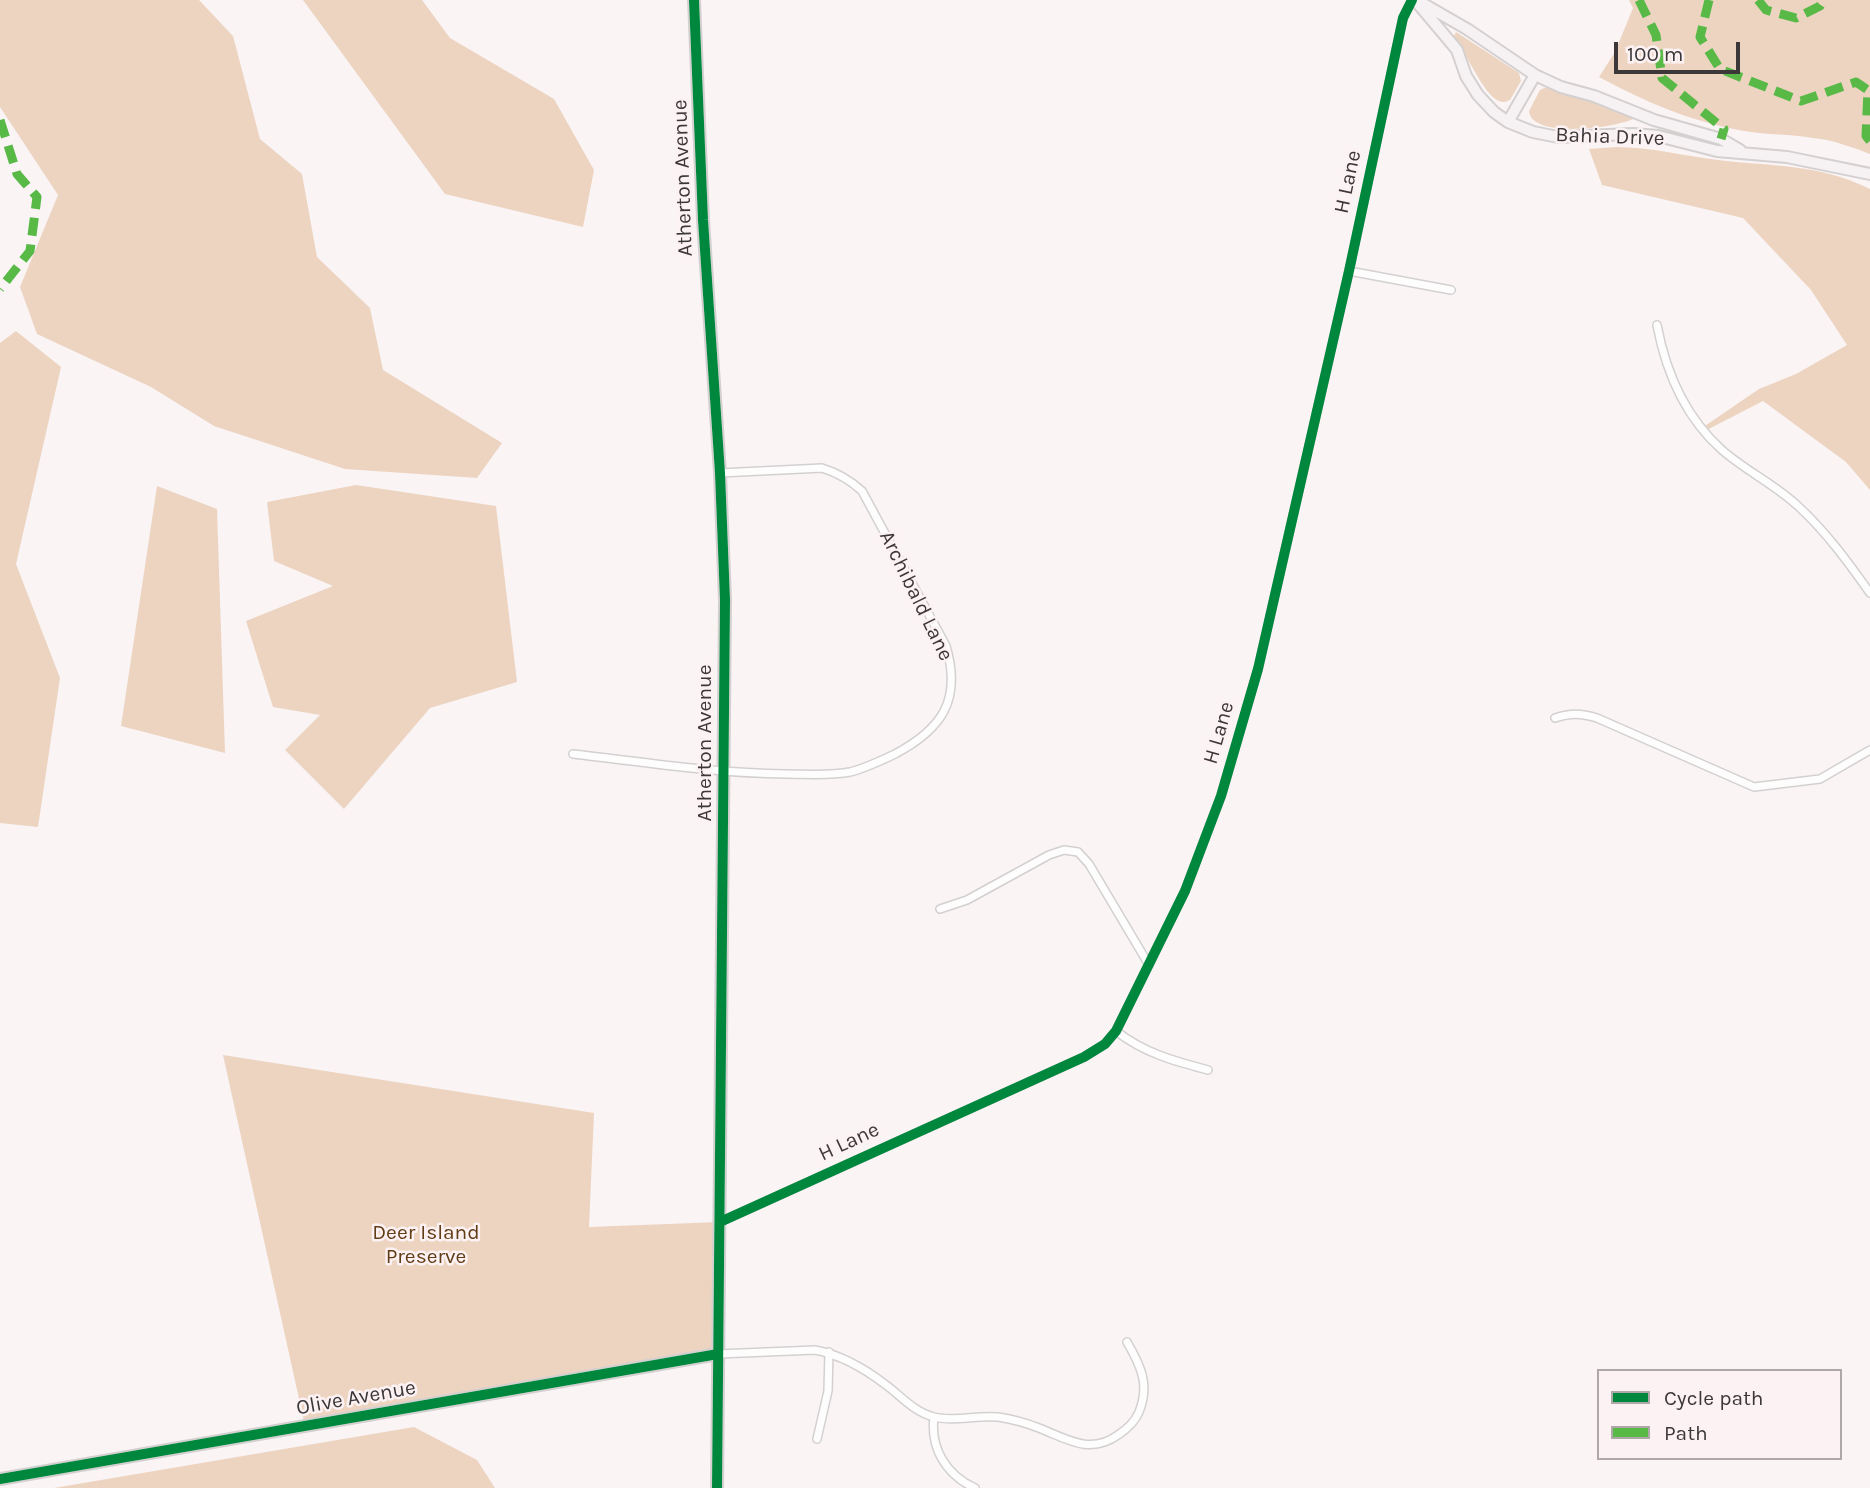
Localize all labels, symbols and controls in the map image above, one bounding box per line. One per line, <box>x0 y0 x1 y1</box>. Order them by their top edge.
scale bar <box>1618 28 1744 72</box>
text: 100 m <box>1627 42 1684 66</box>
street label: Atherton Avenue <box>668 99 698 257</box>
street label: Bahia Drive <box>1555 123 1665 151</box>
street label: H Lane <box>1329 148 1367 216</box>
street label: Archibald Lane <box>874 527 958 665</box>
street label: Atherton Avenue <box>692 664 718 822</box>
street label: H Lane <box>1198 699 1240 767</box>
street label: H Lane <box>815 1117 883 1167</box>
park label: Deer Island Preserve <box>372 1220 480 1270</box>
legend <box>1597 1369 1842 1460</box>
street label: Olive Avenue <box>294 1375 418 1421</box>
text: Cycle path <box>1664 1386 1764 1410</box>
text: Path <box>1664 1421 1708 1445</box>

